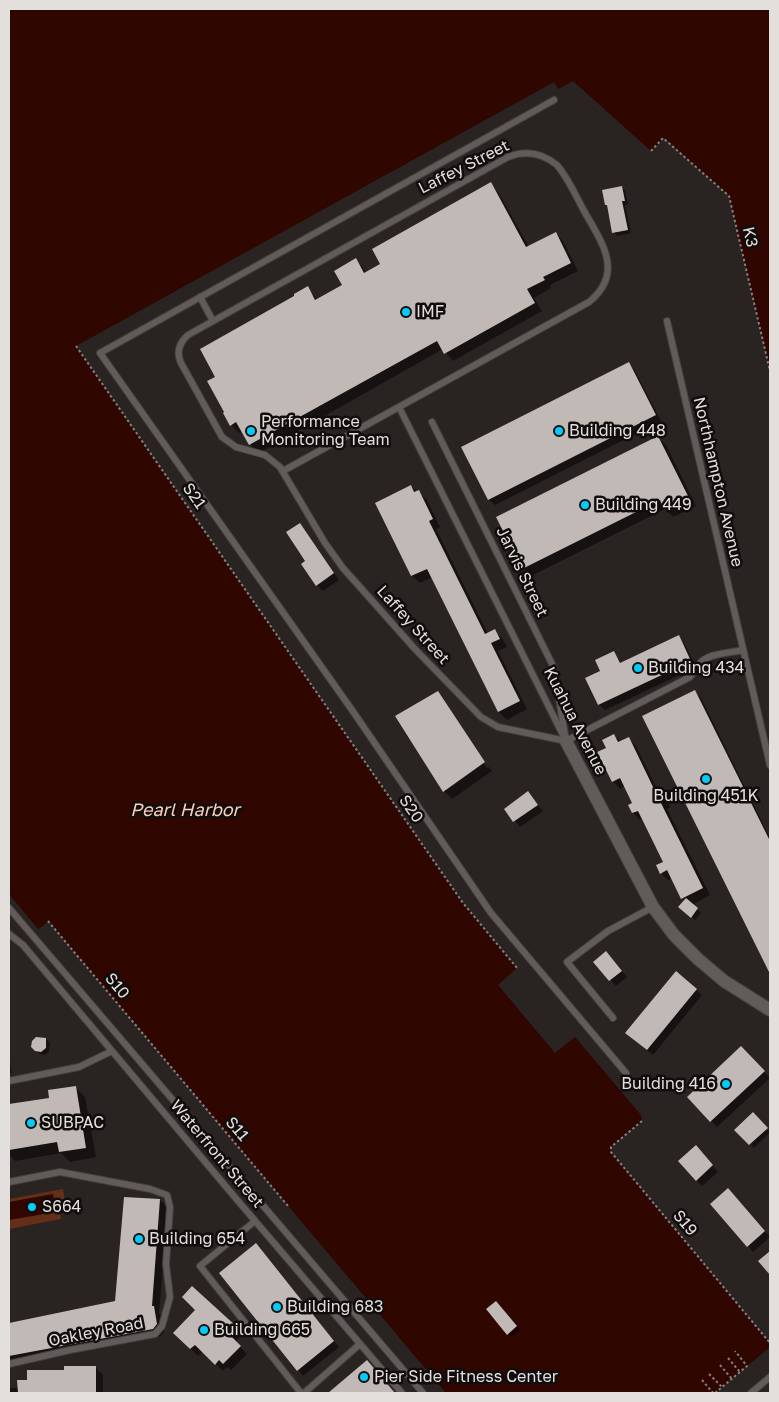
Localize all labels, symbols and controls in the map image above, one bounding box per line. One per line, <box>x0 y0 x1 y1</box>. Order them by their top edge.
street label: Laffey Street <box>415 136 513 198</box>
street label: K3 <box>738 225 762 249</box>
place label: IMF <box>416 302 444 322</box>
marker: IMF <box>400 306 412 318</box>
street label: Northhampton Avenue <box>689 395 747 569</box>
place label: Performance Monitoring Team <box>261 412 390 450</box>
place label: Building 448 <box>569 421 666 441</box>
marker: Performance Monitoring Team <box>245 425 257 437</box>
marker: Building 448 <box>553 425 565 437</box>
street label: S21 <box>178 479 210 513</box>
place label: Building 449 <box>595 495 692 515</box>
marker: Building 449 <box>579 499 591 511</box>
street label: Jarvis Street <box>492 524 552 620</box>
street label: Laffey Street <box>373 582 453 668</box>
place label: Building 434 <box>648 658 744 678</box>
marker: Building 434 <box>632 662 644 674</box>
street label: Kuahua Avenue <box>540 664 610 778</box>
marker: Building 451K <box>700 773 712 785</box>
place label: Building 451K <box>653 786 759 806</box>
street label: S20 <box>395 791 427 827</box>
water label: Pearl Harbor <box>130 799 240 821</box>
street label: S10 <box>101 969 133 1003</box>
place label: Building 416 <box>621 1074 716 1094</box>
marker: Building 416 <box>720 1078 732 1090</box>
street label: Waterfront Street <box>166 1096 268 1212</box>
place label: SUBPAC <box>41 1113 104 1133</box>
street label: S11 <box>221 1113 253 1145</box>
marker: SUBPAC <box>25 1117 37 1129</box>
place label: S664 <box>42 1197 81 1217</box>
marker: S664 <box>26 1201 38 1213</box>
street label: S19 <box>669 1206 701 1240</box>
place label: Building 654 <box>149 1229 245 1249</box>
marker: Building 654 <box>133 1233 145 1245</box>
place label: Building 683 <box>287 1297 383 1317</box>
marker: Building 683 <box>271 1301 283 1313</box>
street label: Oakley Road <box>47 1313 145 1351</box>
place label: Building 665 <box>214 1320 310 1340</box>
marker: Building 665 <box>198 1324 210 1336</box>
place label: Pier Side Fitness Center <box>374 1367 558 1387</box>
marker: Pier Side Fitness Center <box>358 1371 370 1383</box>

